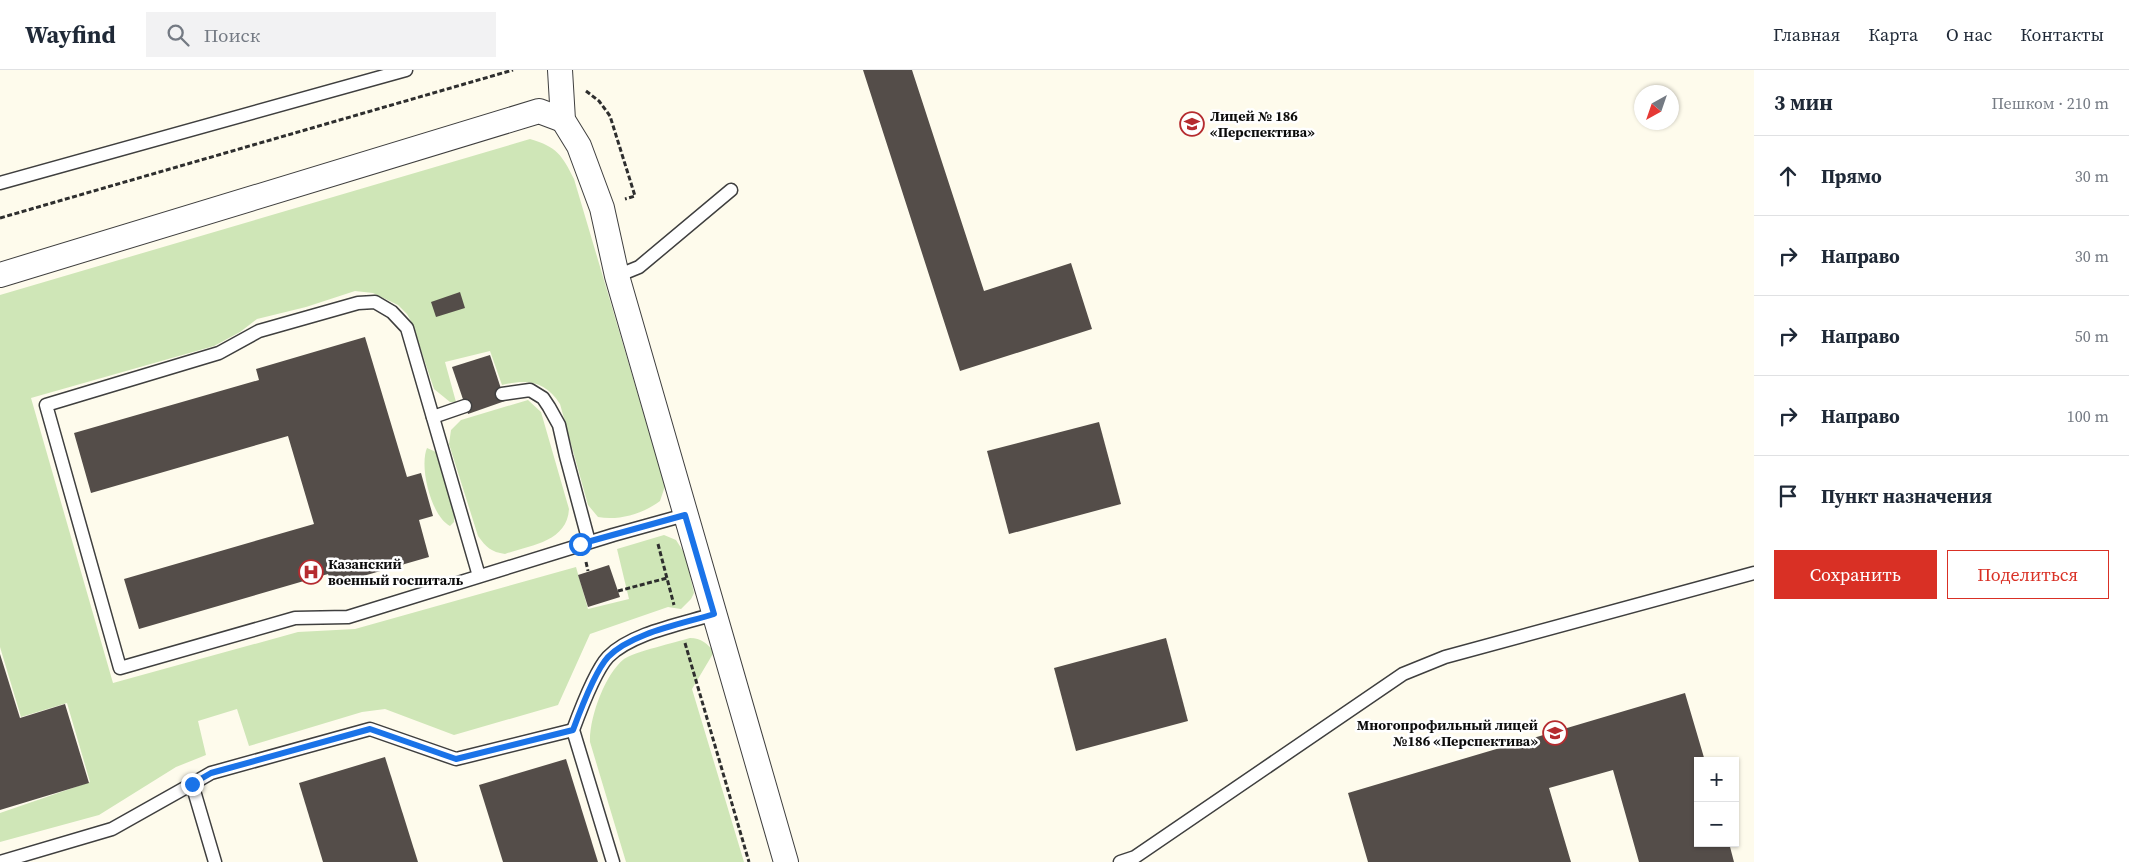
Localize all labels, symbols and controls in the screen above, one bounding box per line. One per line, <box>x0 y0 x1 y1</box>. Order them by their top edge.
search box <box>146 12 496 57</box>
text: Wayfind <box>25 18 116 51</box>
icon: search <box>164 21 192 49</box>
text: Поиск <box>204 22 260 48</box>
text: Главная <box>1773 22 1840 47</box>
text: Карта <box>1868 22 1918 47</box>
text: О нас <box>1946 22 1992 47</box>
text: Контакты <box>2020 22 2104 47</box>
north arrow <box>1634 85 1679 130</box>
text: 3 мин <box>1774 88 1833 117</box>
text: Пешком · 210 m <box>1991 92 2109 114</box>
place label: Лицей № 186 «Перспектива» <box>1210 106 1315 142</box>
school or university icon: Лицей № 186 «Перспектива» <box>1179 111 1205 137</box>
icon: ahead <box>1774 162 1802 190</box>
text: Прямо <box>1821 163 1882 189</box>
text: 30 m <box>2075 165 2109 187</box>
icon: right <box>1774 242 1802 270</box>
text: Направо <box>1821 243 1900 269</box>
text: 30 m <box>2075 245 2109 267</box>
icon: right <box>1774 322 1802 350</box>
text: Направо <box>1821 323 1900 349</box>
text: 50 m <box>2075 325 2109 347</box>
icon: right <box>1774 402 1802 430</box>
text: Направо <box>1821 403 1900 429</box>
text: 100 m <box>2067 405 2109 427</box>
icon: arrive <box>1774 482 1802 510</box>
text: Пункт назначения <box>1821 483 1992 509</box>
route start <box>569 533 592 556</box>
button: Сохранить <box>1774 550 1937 599</box>
button: Поделиться <box>1947 550 2109 599</box>
place label: Казанский военный госпиталь <box>328 554 464 590</box>
hospital icon: Казанский военный госпиталь <box>298 559 324 585</box>
place label: Многопрофильный лицей №186 «Перспектива» <box>1357 715 1538 751</box>
school or university icon: Многопрофильный лицей №186 «Перспектива» <box>1542 720 1568 746</box>
map controls <box>1694 757 1739 847</box>
button: + <box>1694 757 1739 802</box>
route end <box>181 773 204 796</box>
button: − <box>1694 802 1739 847</box>

